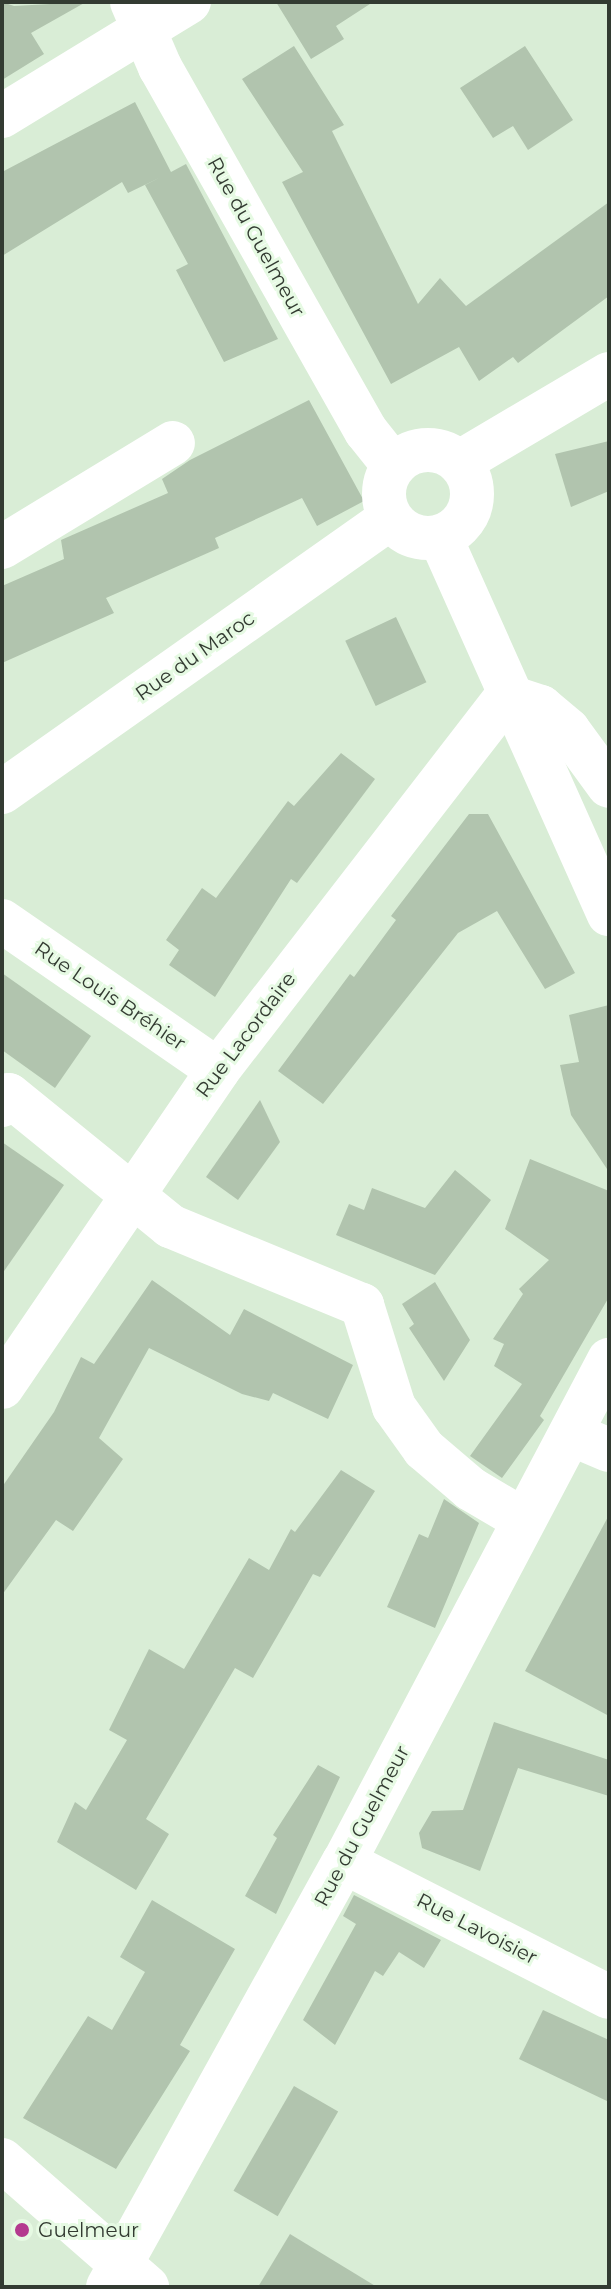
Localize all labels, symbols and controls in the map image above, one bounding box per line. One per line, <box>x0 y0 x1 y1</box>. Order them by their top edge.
street label: Rue du Guelmeur <box>202 153 310 321</box>
street label: Rue du Maroc <box>131 606 259 706</box>
street label: Rue Louis Bréhier <box>30 937 190 1055</box>
street label: Rue Lacordaire <box>191 968 301 1102</box>
street label: Rue du Guelmeur <box>309 1742 415 1910</box>
street label: Rue Lavoisier <box>413 1888 541 1970</box>
place label: Guelmeur <box>38 2218 139 2242</box>
marker: Guelmeur <box>13 2221 31 2239</box>

